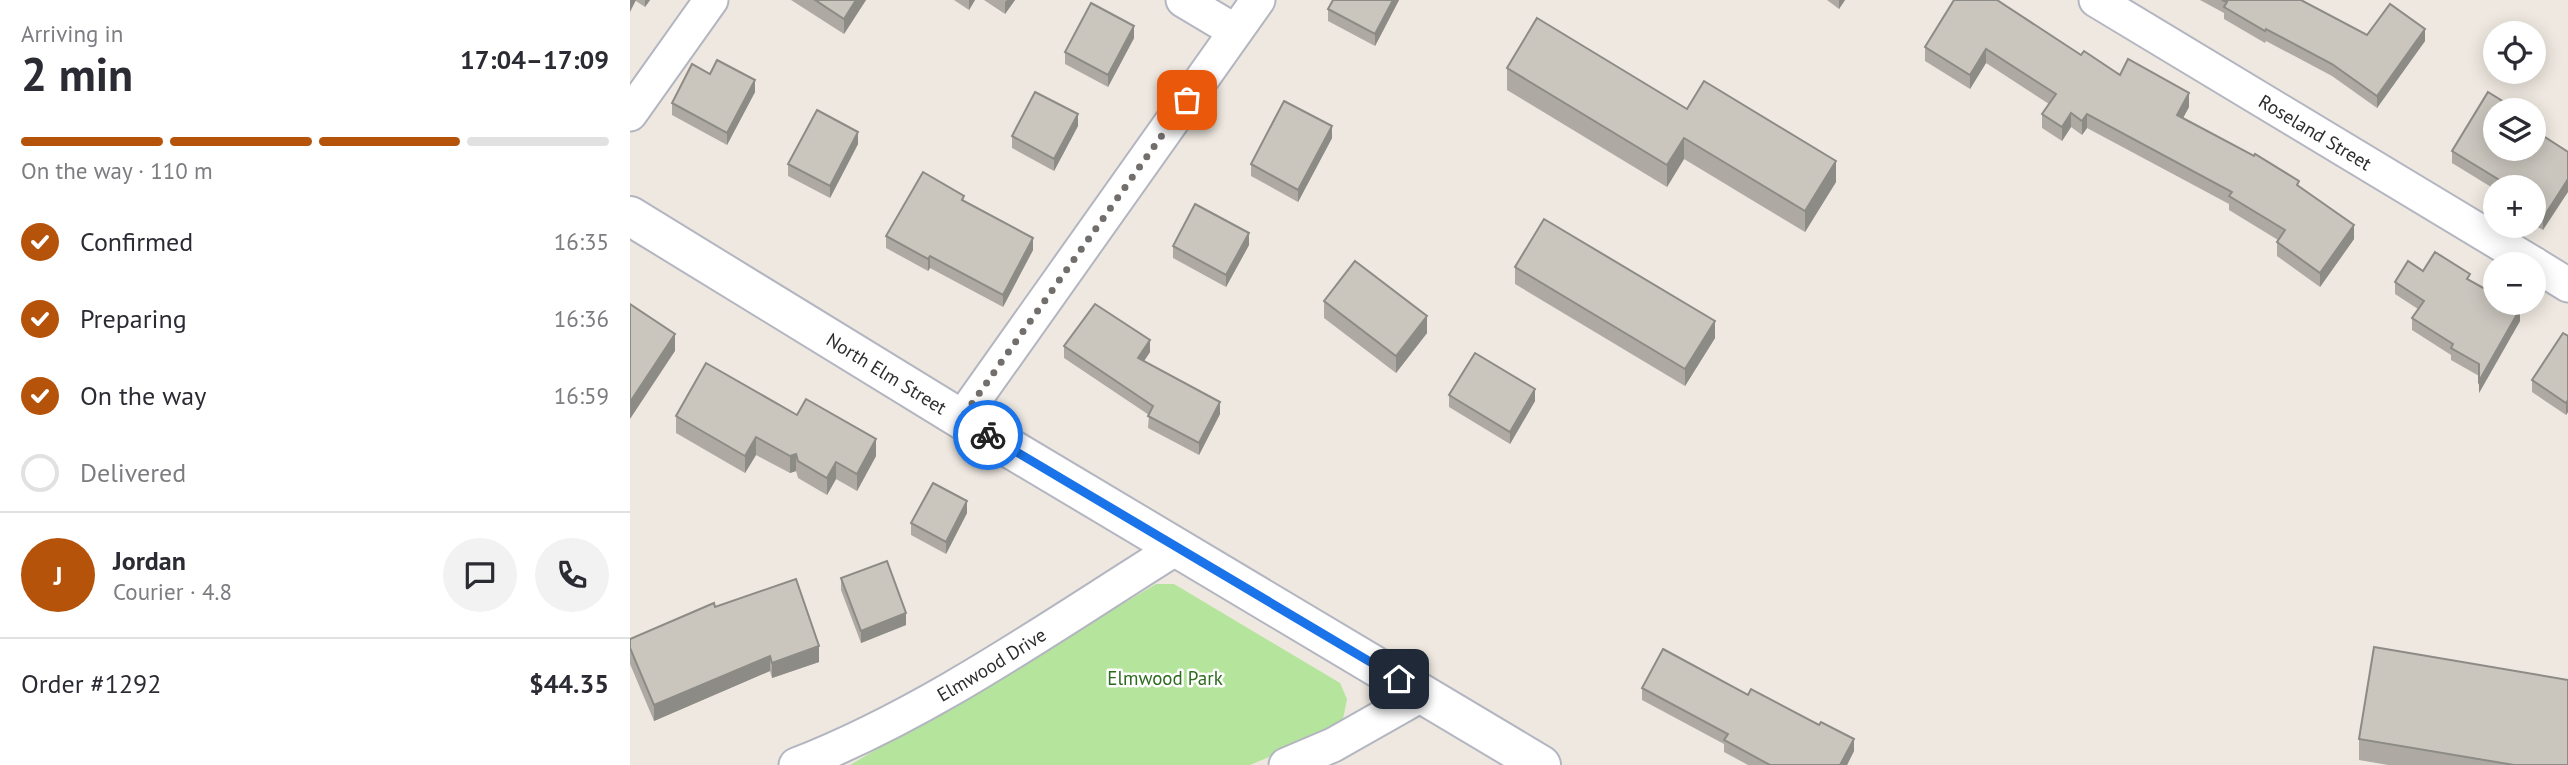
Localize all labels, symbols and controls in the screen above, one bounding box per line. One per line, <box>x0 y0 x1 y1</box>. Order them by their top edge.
text: Arriving in <box>21 19 123 48</box>
map controls <box>2483 21 2546 315</box>
button: locate <box>2483 21 2546 84</box>
text: 17:04–17:09 <box>460 43 609 76</box>
text: 2 min <box>21 44 133 104</box>
pin <box>1157 70 1217 130</box>
icon: bag <box>1168 81 1206 119</box>
street label: Roseland Street <box>2254 89 2377 176</box>
button: layers <box>2483 98 2546 161</box>
text: On the way · 110 m <box>21 156 213 185</box>
button: + <box>2483 175 2546 238</box>
icon: check <box>21 223 59 261</box>
text: Confirmed <box>80 225 193 258</box>
text: 16:35 <box>554 227 609 256</box>
button: − <box>2483 252 2546 315</box>
icon: check <box>21 300 59 338</box>
text: Preparing <box>80 302 187 335</box>
text: 16:36 <box>554 304 609 333</box>
street label: North Elm Street <box>822 327 952 420</box>
icon: check <box>21 377 59 415</box>
text: On the way <box>80 379 206 412</box>
text: 16:59 <box>554 381 609 410</box>
courier <box>953 400 1023 470</box>
icon: bike <box>969 416 1007 454</box>
text: Delivered <box>80 456 186 489</box>
button: chat <box>443 538 517 612</box>
button: phone <box>535 538 609 612</box>
text: Jordan <box>113 544 186 577</box>
text: J <box>54 559 62 592</box>
text: Courier · 4.8 <box>113 577 232 606</box>
street label: Elmwood Drive <box>933 622 1050 707</box>
pin <box>1369 649 1429 709</box>
icon: home <box>1380 660 1418 698</box>
park label: Elmwood Park <box>1107 666 1223 690</box>
text: Order #1292 <box>21 667 161 700</box>
text: $44.35 <box>529 667 609 700</box>

